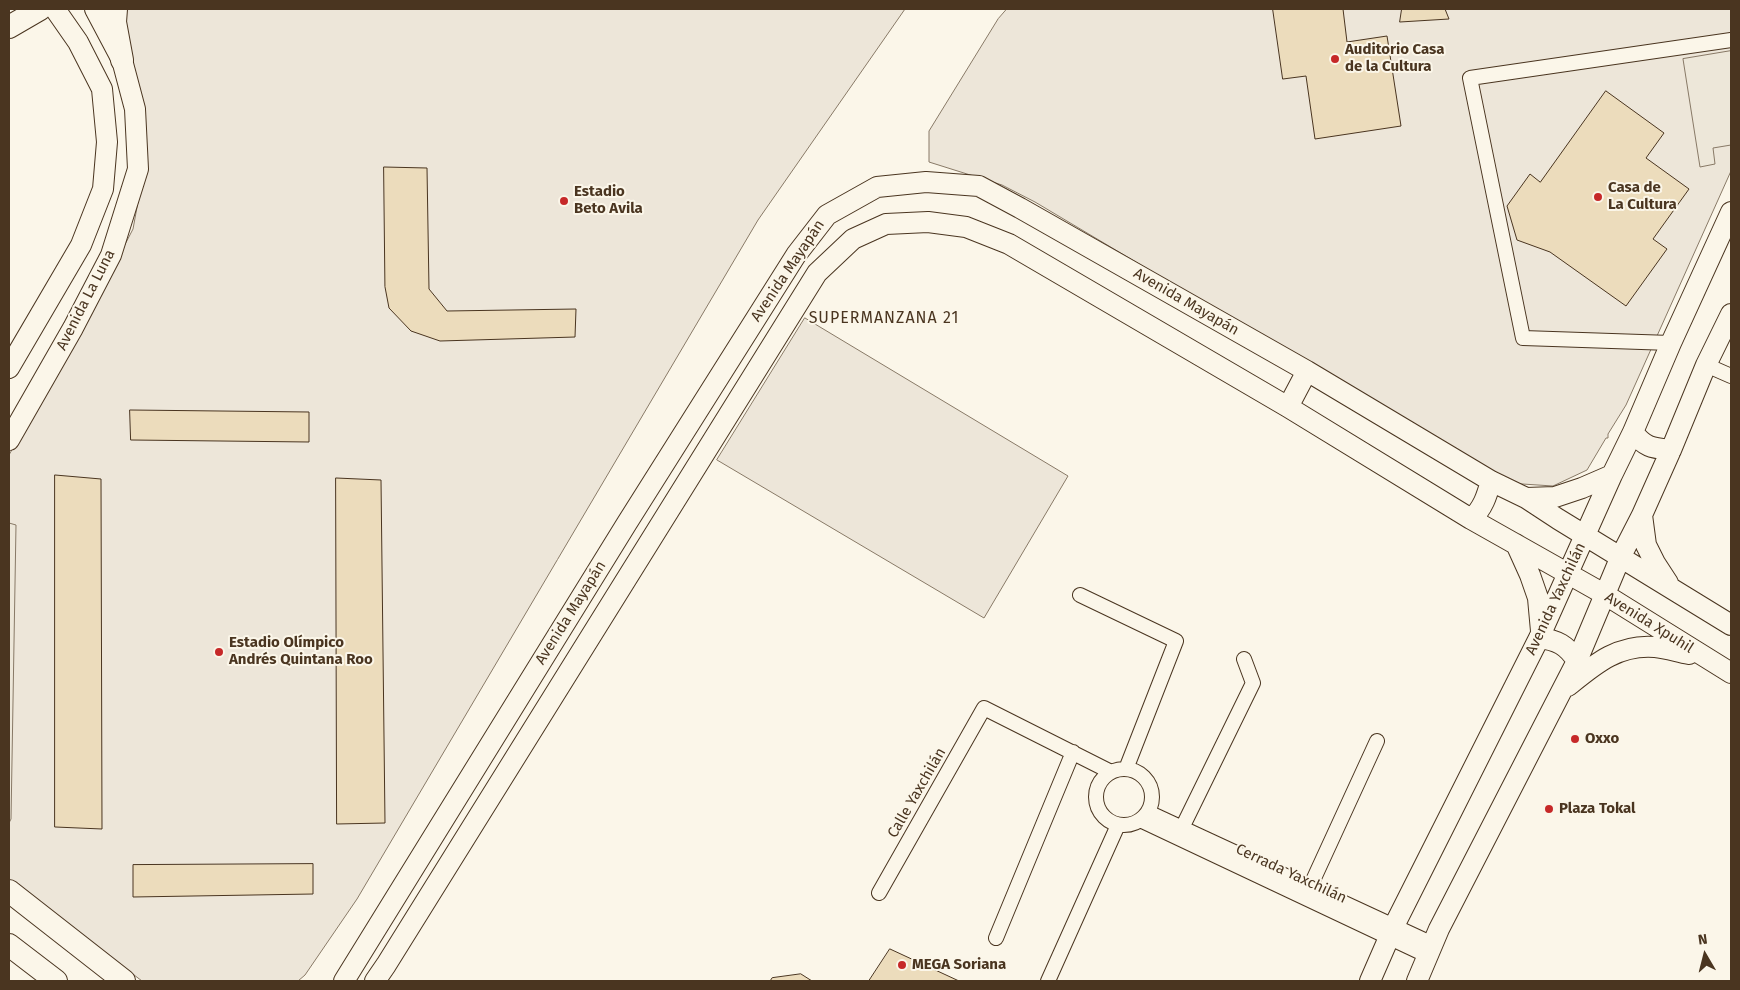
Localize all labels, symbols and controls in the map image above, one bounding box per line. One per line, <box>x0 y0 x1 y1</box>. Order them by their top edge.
place label: Auditorio Casa de la Cultura <box>1345 41 1444 76</box>
marker: Auditorio Casa de la Cultura <box>1329 53 1341 65</box>
place label: Casa de La Cultura <box>1608 179 1677 214</box>
place label: Estadio Beto Avila <box>574 183 643 218</box>
marker: Casa de La Cultura <box>1592 191 1604 203</box>
marker: Estadio Beto Avila <box>558 195 570 207</box>
street label: Avenida Mayapán <box>747 217 829 325</box>
street label: Avenida La Luna <box>53 247 119 353</box>
street label: Avenida Mayapán <box>1130 264 1242 340</box>
district label: SUPERMANZANA 21 <box>807 309 961 329</box>
street label: Avenida Yaxchilán <box>1522 540 1590 658</box>
street label: Avenida Mayapán <box>532 558 610 668</box>
street label: Avenida Xpuhil <box>1601 589 1697 657</box>
place label: Estadio Olímpico Andrés Quintana Roo <box>229 634 373 669</box>
marker: Estadio Olímpico Andrés Quintana Roo <box>213 646 225 658</box>
place label: Oxxo <box>1585 730 1619 748</box>
marker: Oxxo <box>1569 733 1581 745</box>
street label: Calle Yaxchilán <box>884 745 950 841</box>
place label: Plaza Tokal <box>1559 800 1635 818</box>
marker: Plaza Tokal <box>1543 803 1555 815</box>
street label: Cerrada Yaxchilán <box>1233 840 1349 908</box>
north arrow <box>1680 930 1730 980</box>
text: N <box>1697 931 1709 949</box>
place label: MEGA Soriana <box>912 956 1006 974</box>
marker: MEGA Soriana <box>896 959 908 971</box>

